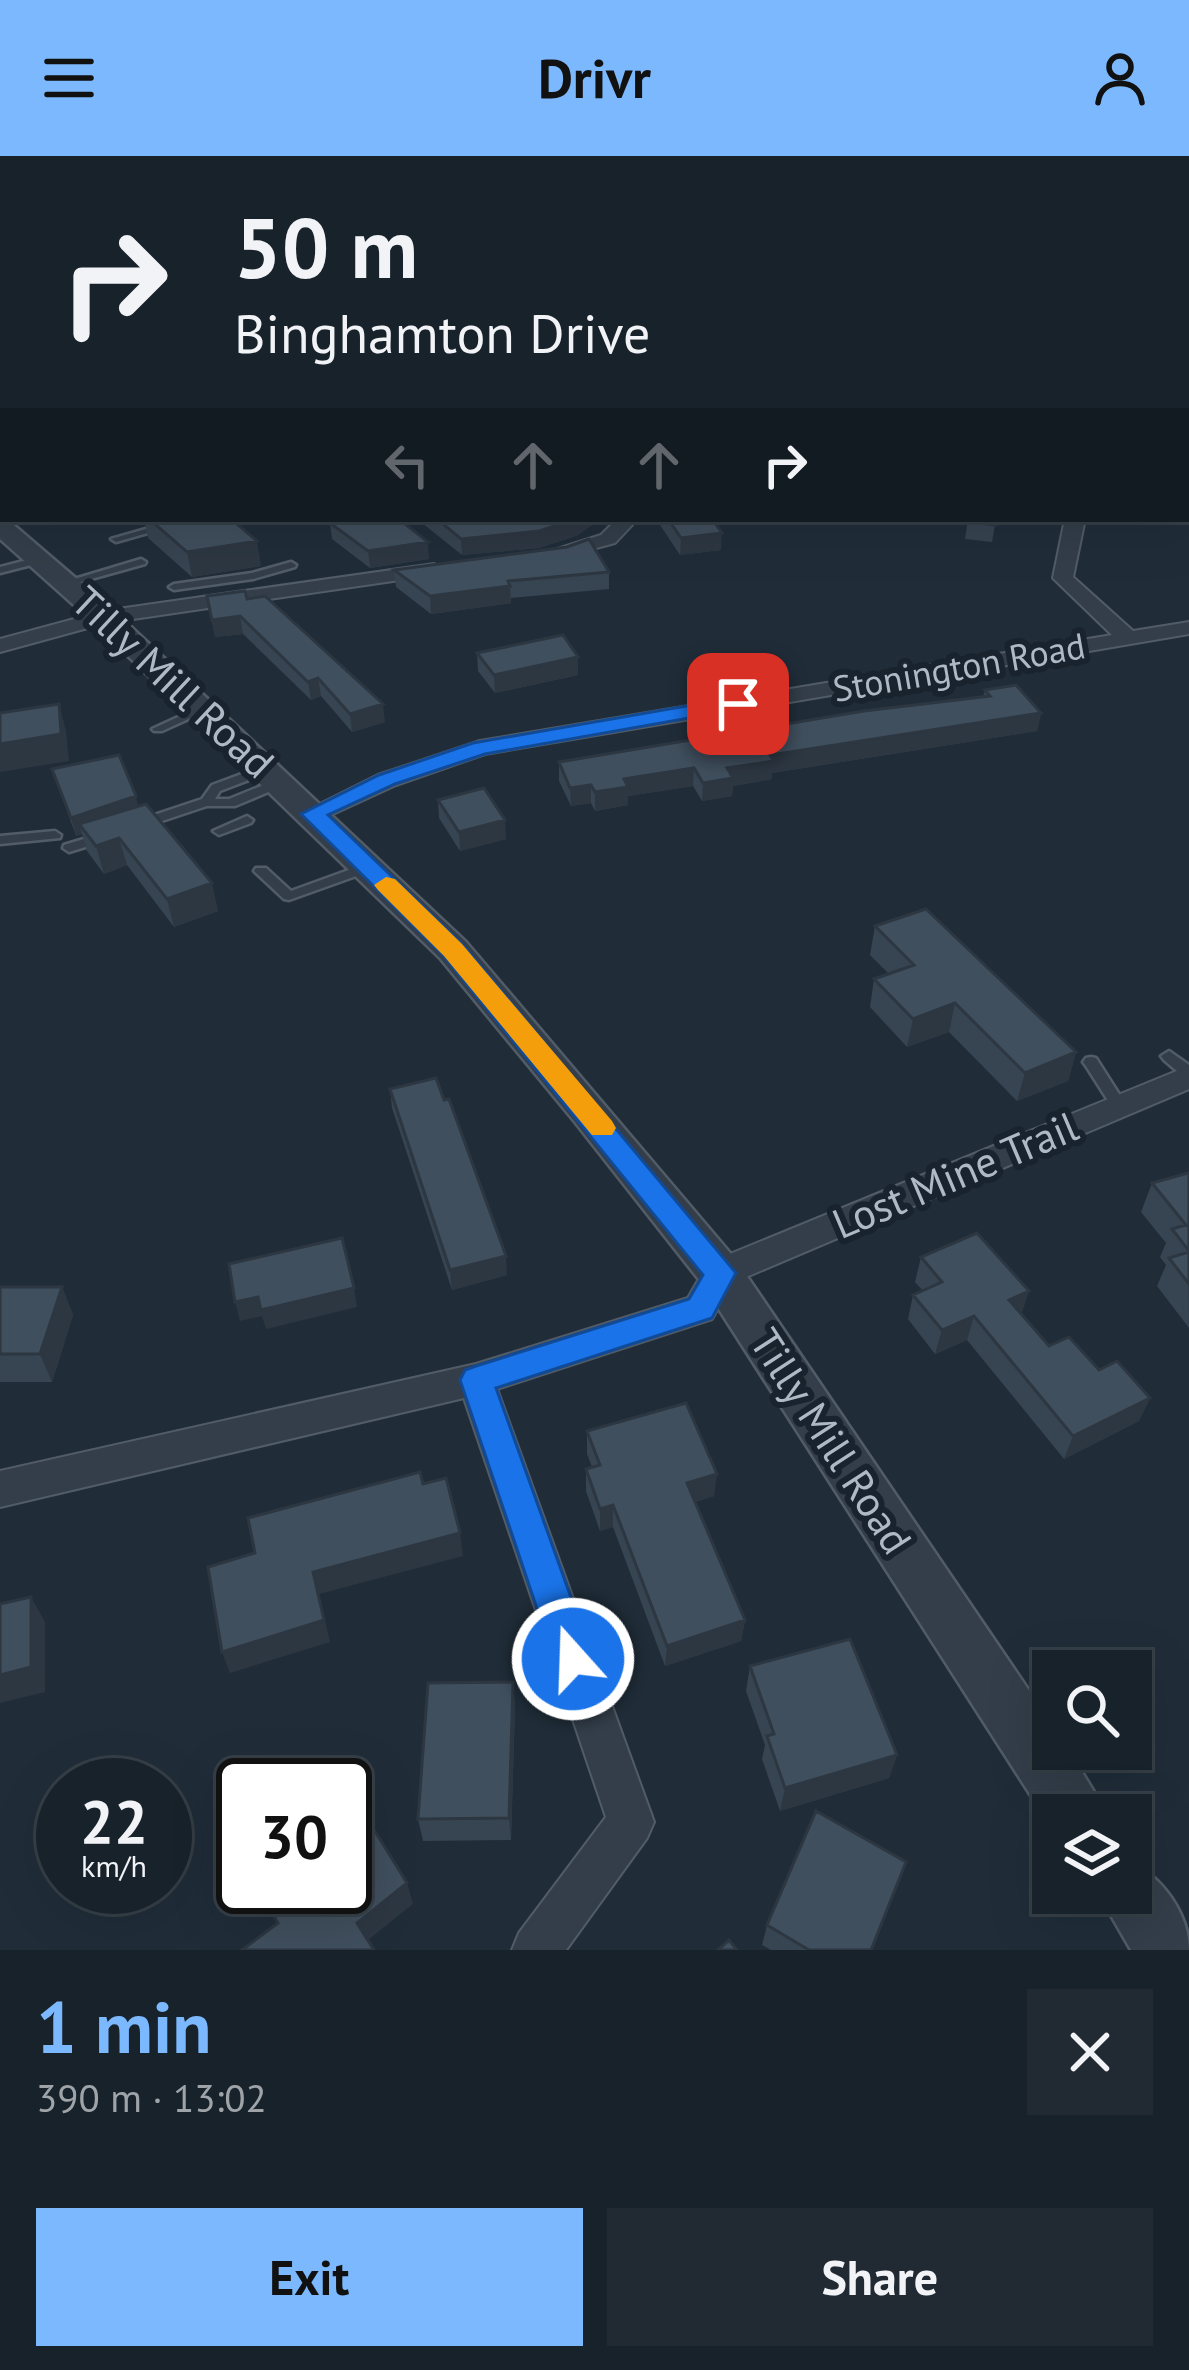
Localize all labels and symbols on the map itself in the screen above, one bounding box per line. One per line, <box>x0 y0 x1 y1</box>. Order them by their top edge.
street label: Tilly Mill Road <box>60 574 286 790</box>
street label: Stonington Road <box>829 621 1089 712</box>
pin <box>687 653 789 755</box>
street label: Lost Mine Trail <box>824 1098 1086 1251</box>
street label: Tilly Mill Road <box>738 1318 925 1564</box>
position arrow <box>510 1596 636 1722</box>
speed limit sign: 30 <box>216 1758 372 1914</box>

